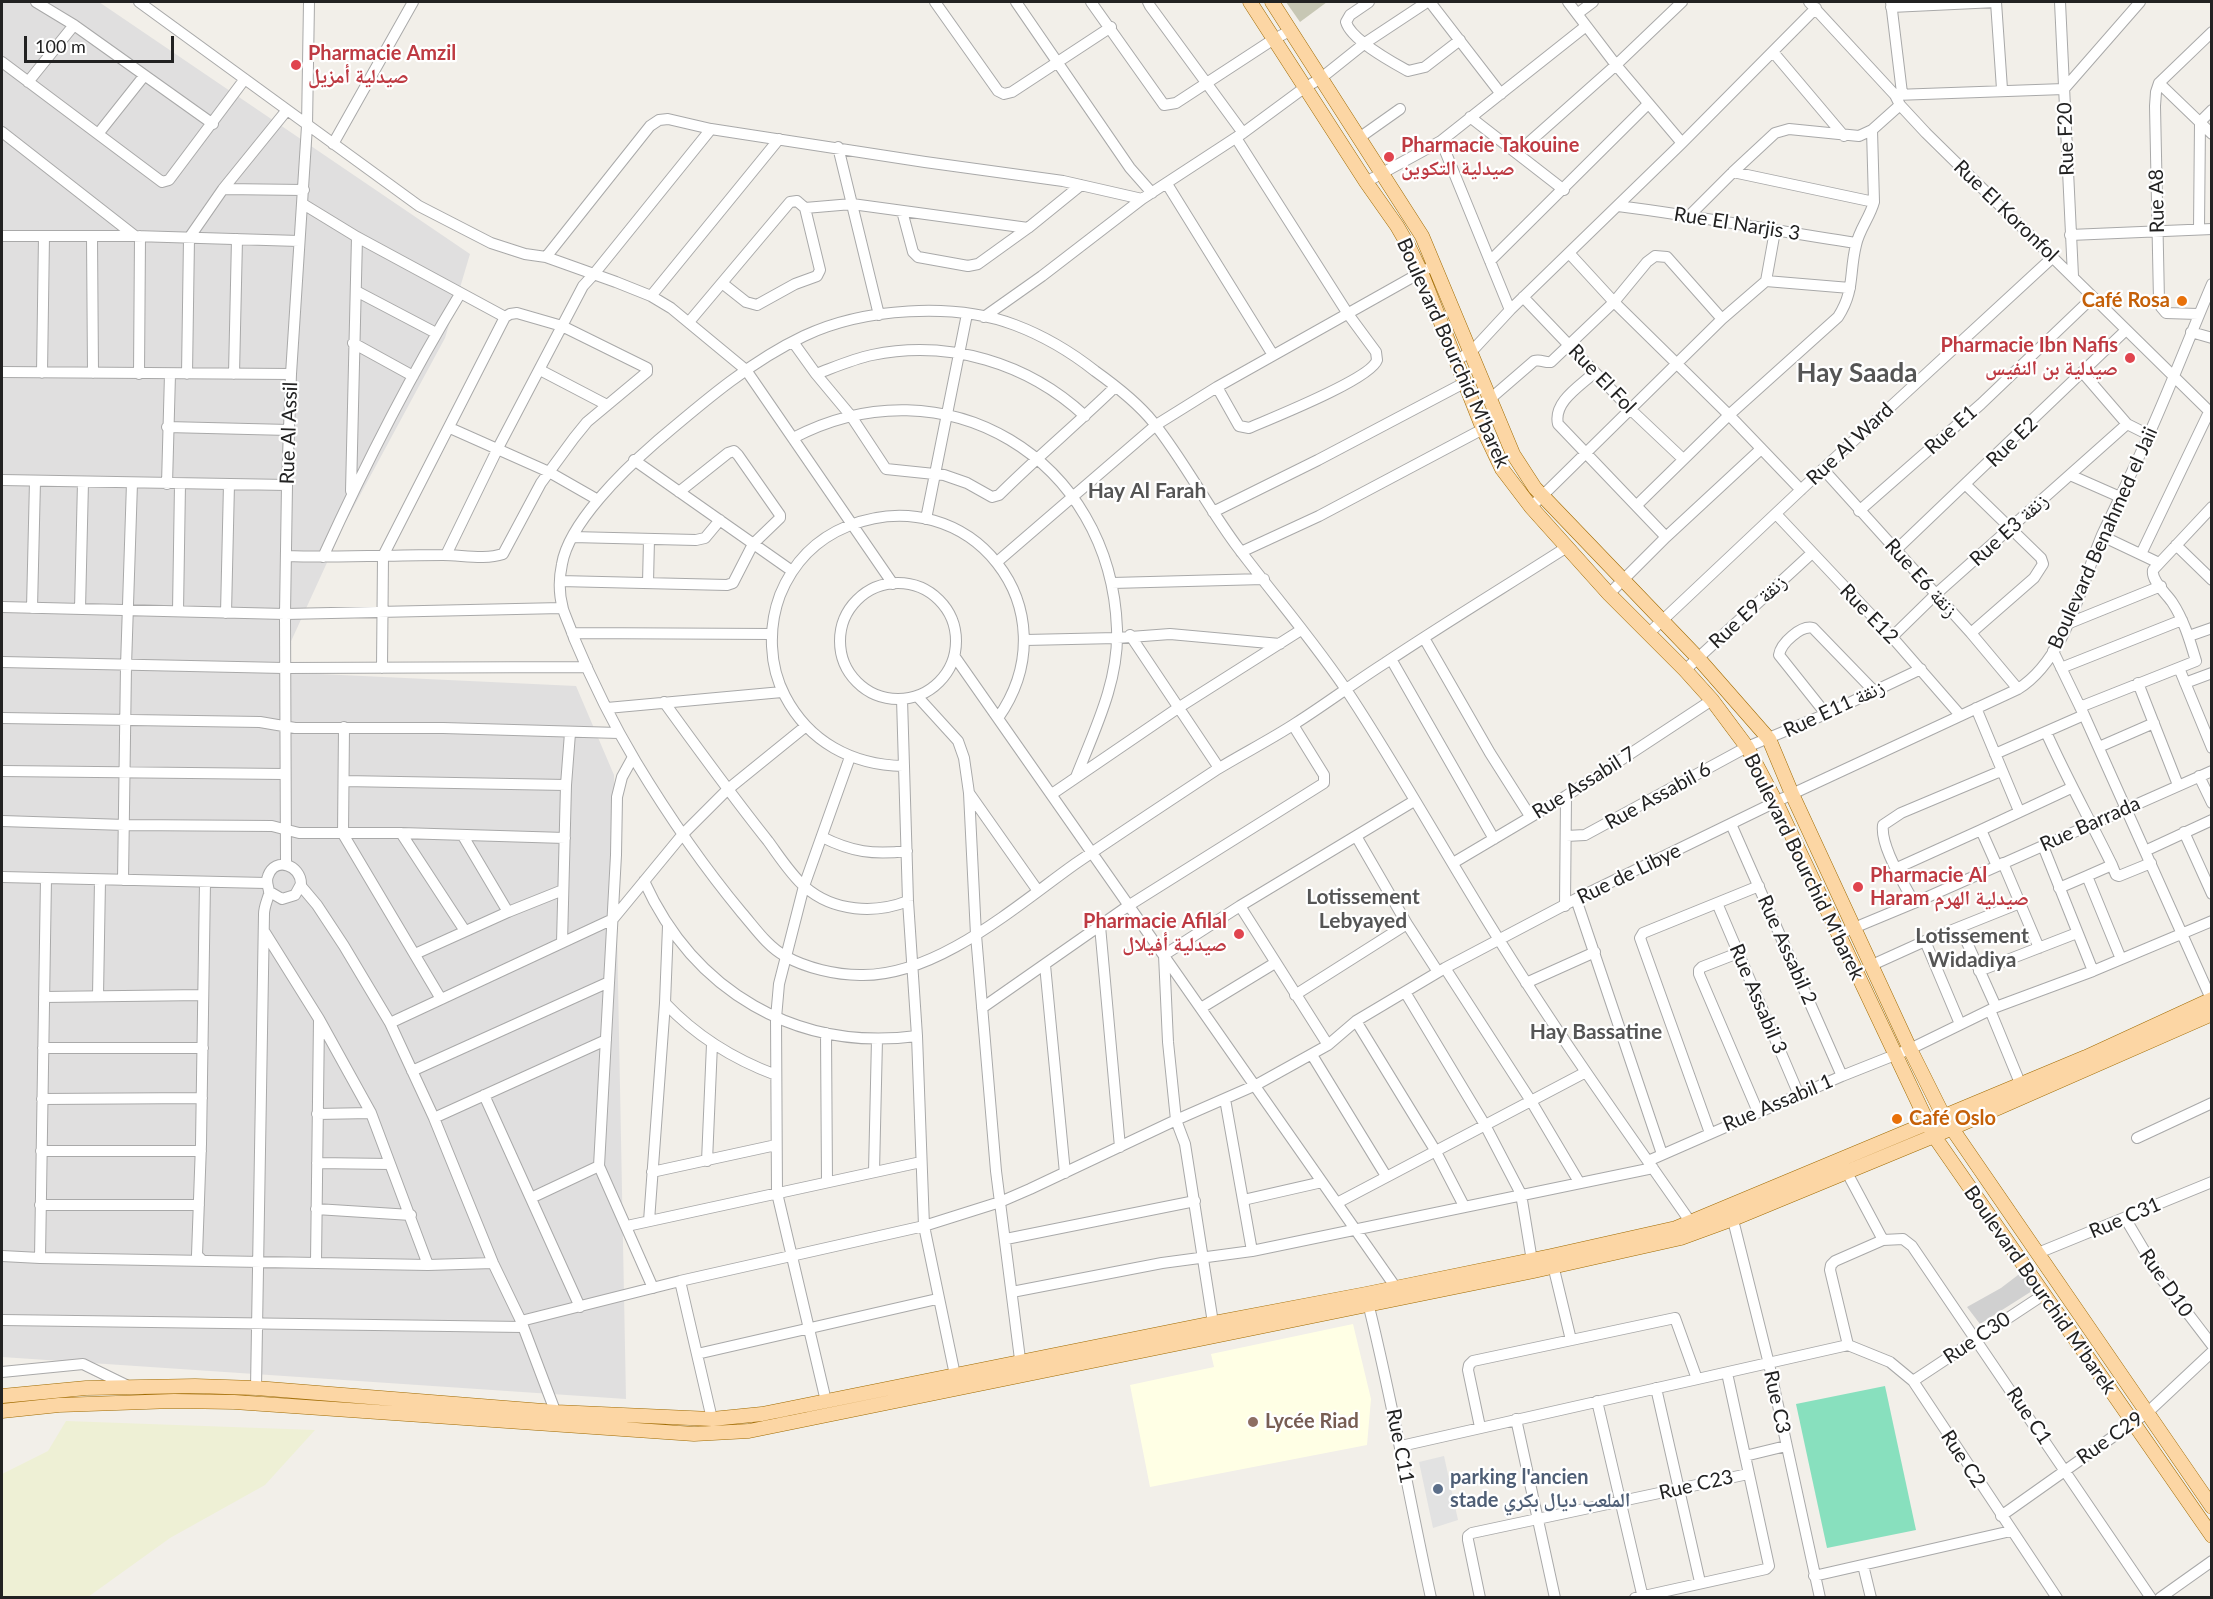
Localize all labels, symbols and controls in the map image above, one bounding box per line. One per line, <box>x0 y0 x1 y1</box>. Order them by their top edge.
scale bar <box>27 24 177 62</box>
text: 100 m <box>35 35 86 57</box>
place label: Pharmacie Amzil صيدلية أمزيل <box>308 42 456 89</box>
marker: Pharmacie Amzil صيدلية أمزيل <box>289 58 303 72</box>
street label: Rue F20 <box>2053 102 2079 176</box>
place label: Pharmacie Takouine صيدلية التكوين <box>1401 134 1579 181</box>
marker: Pharmacie Takouine صيدلية التكوين <box>1382 150 1396 164</box>
street label: Rue El Koronfol <box>1949 155 2063 267</box>
street label: Rue A8 <box>2144 169 2170 233</box>
street label: Rue El Narjis 3 <box>1672 202 1802 246</box>
street label: Boulevard Bourchid M'barek <box>1391 234 1515 472</box>
place label: Café Rosa <box>2082 289 2170 313</box>
marker: Café Rosa <box>2175 294 2189 308</box>
place label: Pharmacie Ibn Nafis صيدلية بن النفيس <box>1940 334 2118 381</box>
street label: Rue El Fol <box>1563 339 1641 419</box>
marker: Pharmacie Ibn Nafis صيدلية بن النفيس <box>2123 351 2137 365</box>
district label: Hay Saada <box>1797 358 1917 390</box>
street label: Rue Al Assil <box>275 381 303 485</box>
street label: Rue Al Ward <box>1802 398 1898 490</box>
street label: Rue E1 <box>1920 400 1982 460</box>
street label: Rue E2 <box>1981 412 2043 472</box>
street label: Boulevard Benahmed el Jaii <box>2043 423 2163 653</box>
district label: Hay Al Farah <box>1088 478 1206 504</box>
street label: Rue E3 زنقة <box>1965 489 2053 571</box>
street label: Rue E6 زنقة <box>1880 534 1962 622</box>
street label: Rue E9 زنقة <box>1704 570 1792 654</box>
street label: Rue E12 <box>1835 579 1903 649</box>
street label: Rue E11 زنقة <box>1780 675 1888 743</box>
street label: Rue Assabil 7 <box>1528 742 1640 824</box>
street label: Boulevard Bourchid M'barek <box>1739 750 1869 984</box>
street label: Rue Assabil 6 <box>1601 757 1715 835</box>
street label: Rue Barrada <box>2036 791 2144 857</box>
street label: Rue de Libye <box>1573 839 1685 909</box>
place label: Pharmacie Al Haram صيدلية الهرم <box>1870 864 2029 911</box>
marker: Pharmacie Al Haram صيدلية الهرم <box>1851 880 1865 894</box>
district label: Lotissement Lebyayed <box>1306 884 1420 934</box>
street label: Rue Assabil 2 <box>1752 892 1822 1008</box>
place label: Pharmacie Afilal صيدلية أفيلال <box>1083 910 1227 957</box>
district label: Lotissement Widadiya <box>1915 923 2029 973</box>
marker: Pharmacie Afilal صيدلية أفيلال <box>1232 927 1246 941</box>
street label: Rue Assabil 3 <box>1724 940 1792 1058</box>
district label: Hay Bassatine <box>1530 1019 1662 1045</box>
street label: Rue Assabil 1 <box>1719 1069 1837 1137</box>
place label: Café Oslo <box>1909 1107 1996 1131</box>
marker: Café Oslo <box>1890 1112 1904 1126</box>
street label: Boulevard Bourchid M'barek <box>1959 1181 2121 1399</box>
street label: Rue C31 <box>2086 1192 2164 1244</box>
street label: Rue D10 <box>2134 1244 2198 1322</box>
street label: Rue C30 <box>1939 1307 2015 1369</box>
street label: Rue C3 <box>1759 1368 1795 1436</box>
street label: Rue C1 <box>2001 1383 2057 1449</box>
street label: Rue C11 <box>1381 1407 1419 1485</box>
street label: Rue C29 <box>2072 1407 2148 1469</box>
place label: Lycée Riad <box>1265 1410 1359 1434</box>
marker: Lycée Riad <box>1246 1415 1260 1429</box>
street label: Rue C2 <box>1936 1426 1990 1492</box>
street label: Rue C23 <box>1657 1465 1735 1505</box>
place label: parking l'ancien stade الملعب ديال بكري <box>1450 1466 1630 1513</box>
marker: parking l'ancien stade الملعب ديال بكري <box>1431 1482 1445 1496</box>

